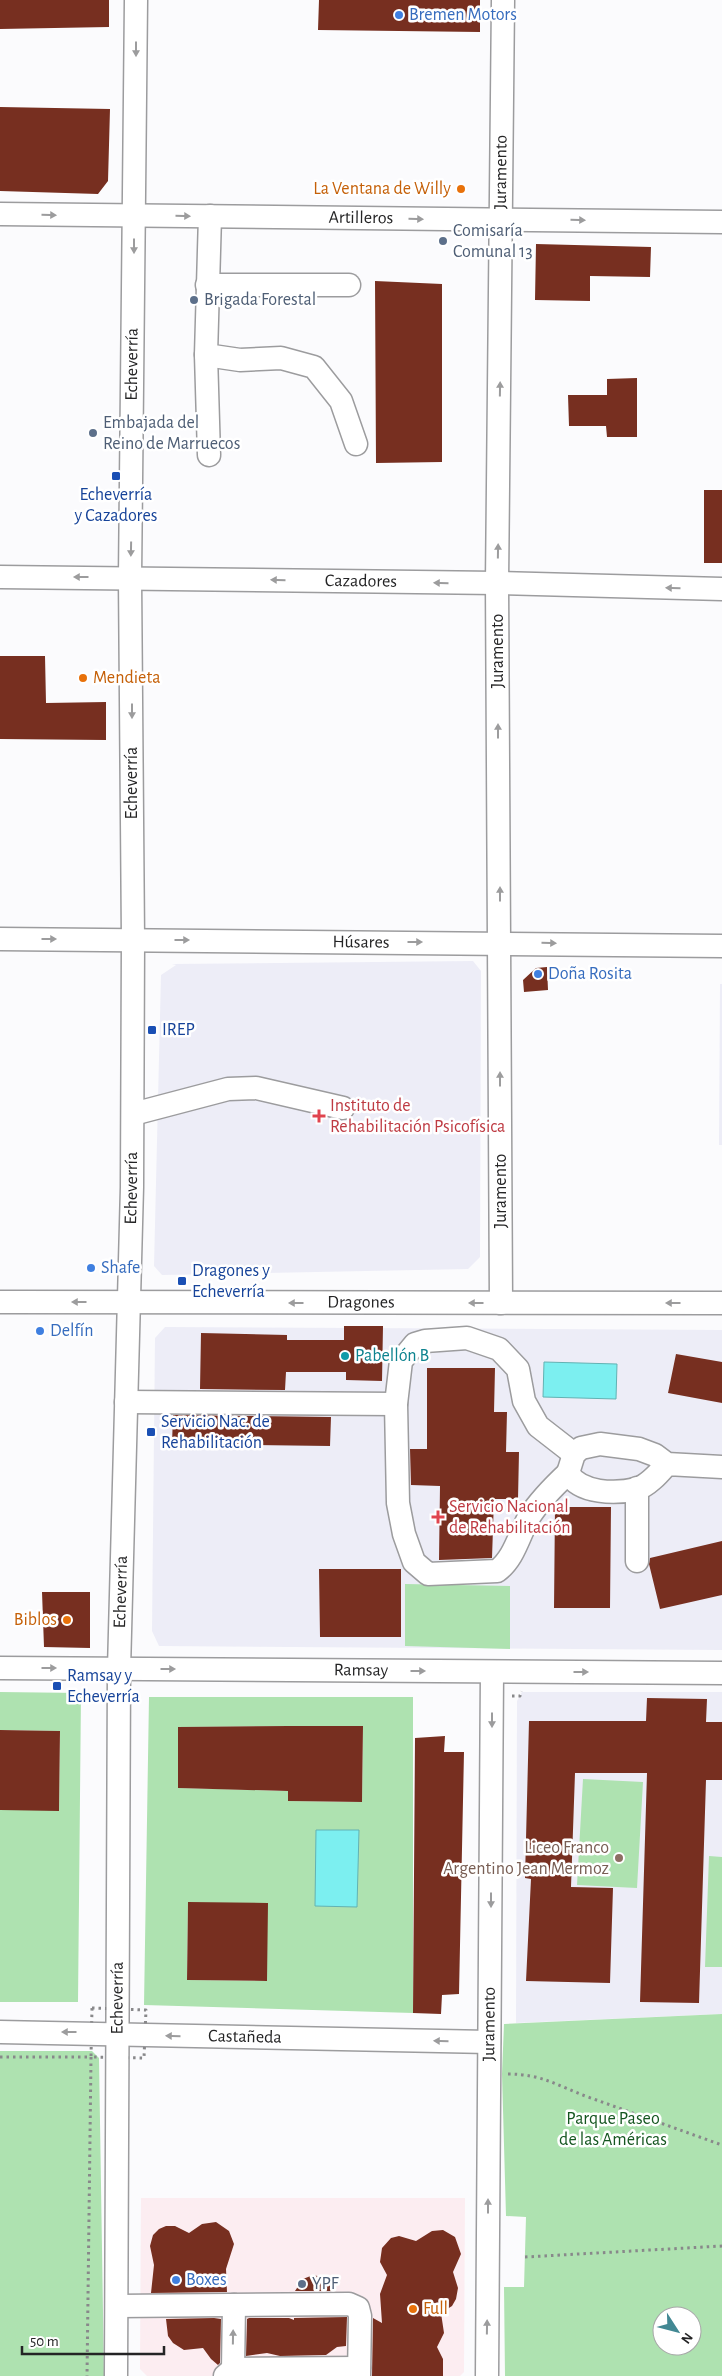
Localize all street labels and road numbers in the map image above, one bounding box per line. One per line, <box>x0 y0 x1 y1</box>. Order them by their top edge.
street label: Juramento <box>492 135 511 209</box>
street label: Artilleros <box>329 209 393 227</box>
street label: Echeverría <box>123 328 142 401</box>
street label: Cazadores <box>325 572 397 591</box>
street label: Juramento <box>489 614 507 688</box>
street label: Echeverría <box>123 747 141 819</box>
street label: Húsares <box>332 933 390 952</box>
street label: Echeverría <box>122 1152 141 1225</box>
street label: Juramento <box>492 1154 510 1228</box>
street label: Dragones <box>327 1293 395 1312</box>
street label: Echeverría <box>111 1555 131 1629</box>
street label: Ramsay <box>334 1661 389 1680</box>
street label: Echeverría <box>108 1962 127 2034</box>
street label: Juramento <box>480 1987 499 2061</box>
street label: Castañeda <box>208 2027 282 2047</box>

